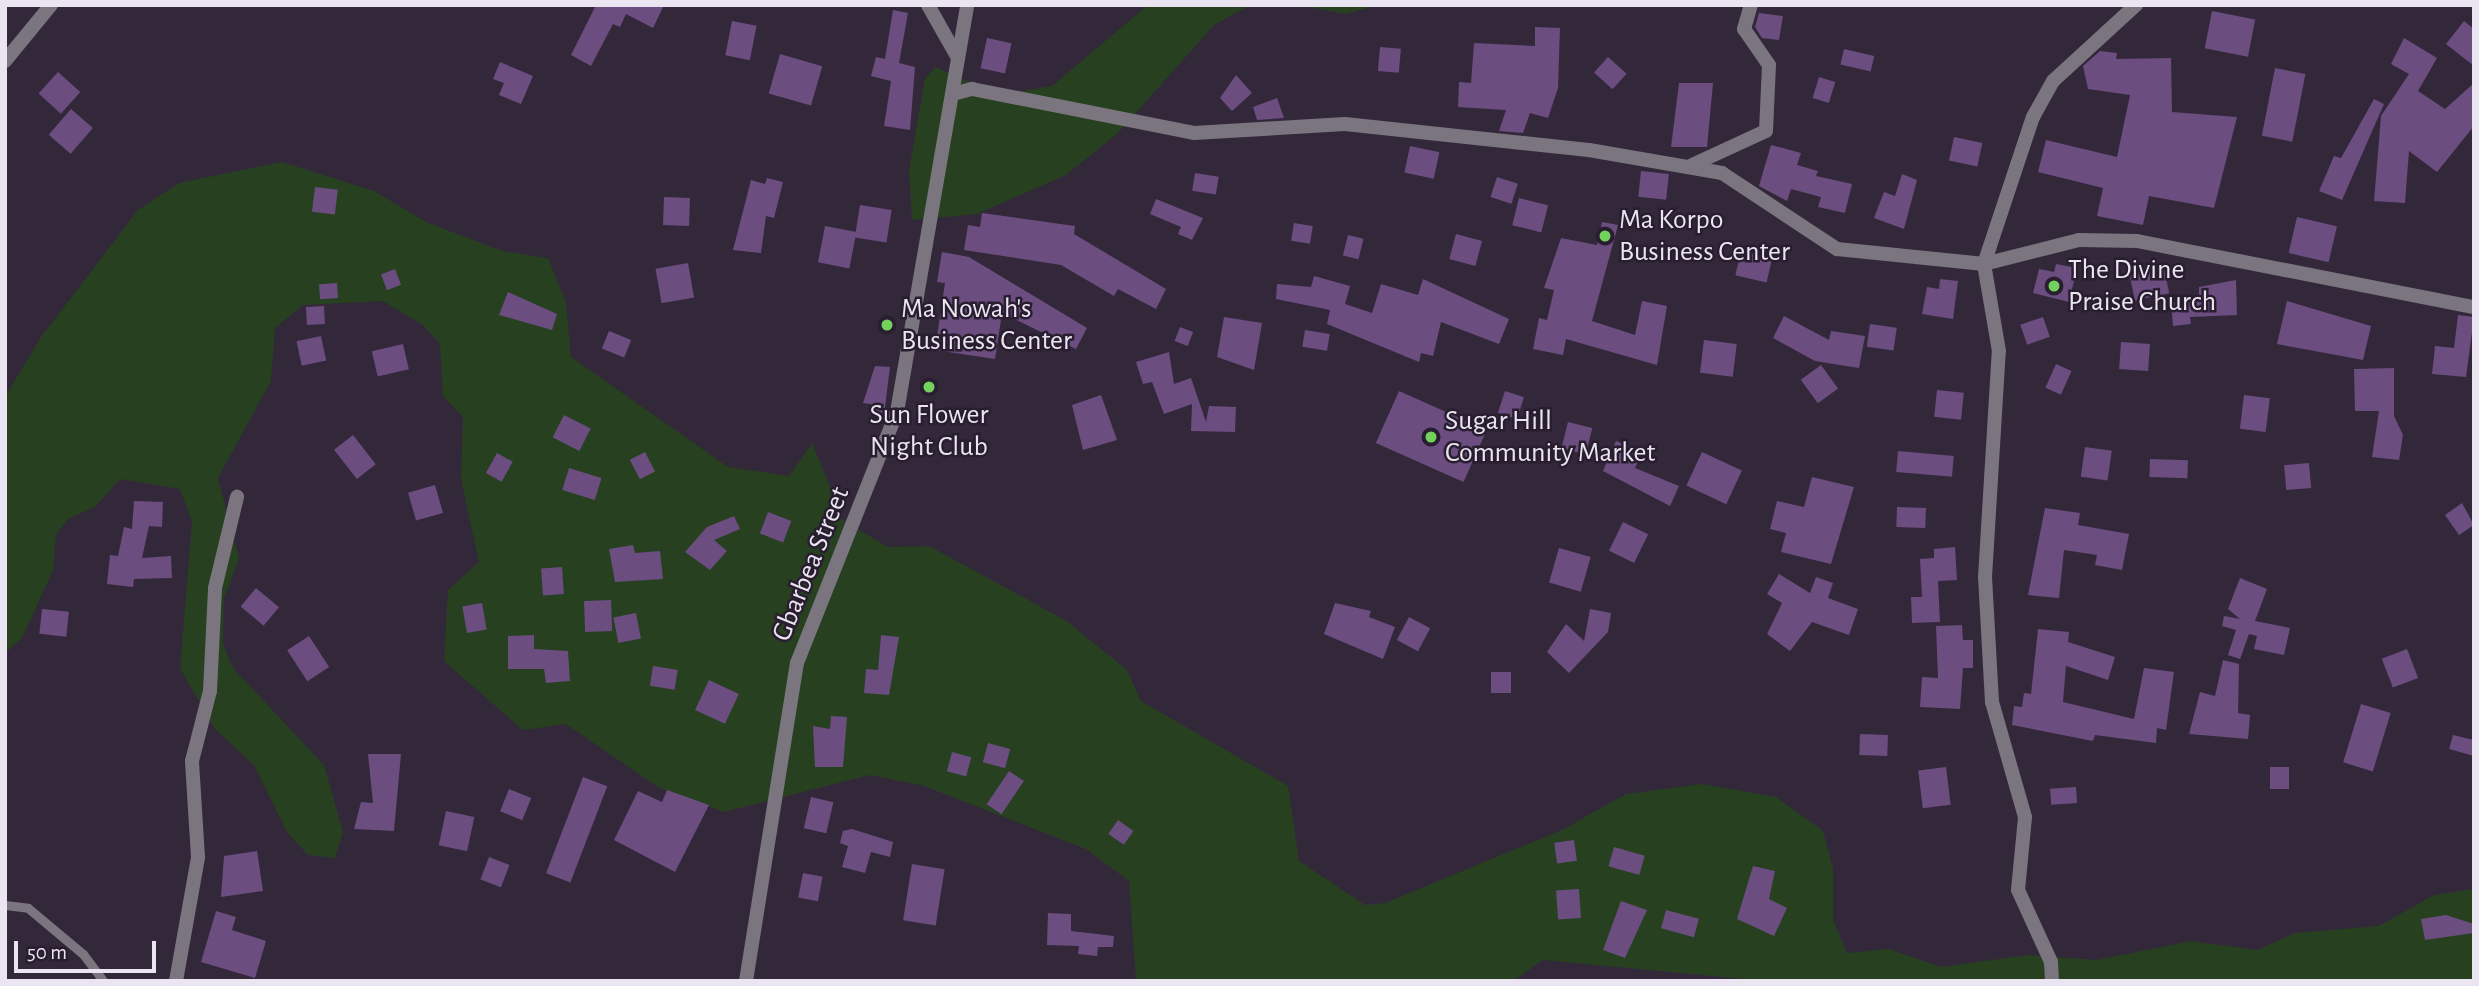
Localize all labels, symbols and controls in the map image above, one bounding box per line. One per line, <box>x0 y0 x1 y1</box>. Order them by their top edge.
place label: Ma Korpo Business Center <box>1619 203 1790 269</box>
marker: Ma Korpo Business Center <box>1597 228 1613 244</box>
place label: The Divine Praise Church <box>2068 253 2216 319</box>
marker: The Divine Praise Church <box>2046 278 2062 294</box>
place label: Ma Nowah's Business Center <box>901 292 1072 358</box>
marker: Ma Nowah's Business Center <box>879 317 895 333</box>
marker: Sun Flower Night Club <box>921 379 937 395</box>
place label: Sun Flower Night Club <box>869 398 989 464</box>
place label: Sugar Hill Community Market <box>1445 404 1655 470</box>
marker: Sugar Hill Community Market <box>1423 429 1439 445</box>
street label: Gbarbea Street <box>765 482 857 646</box>
scale bar <box>18 926 159 970</box>
text: 50 m <box>27 942 67 963</box>

